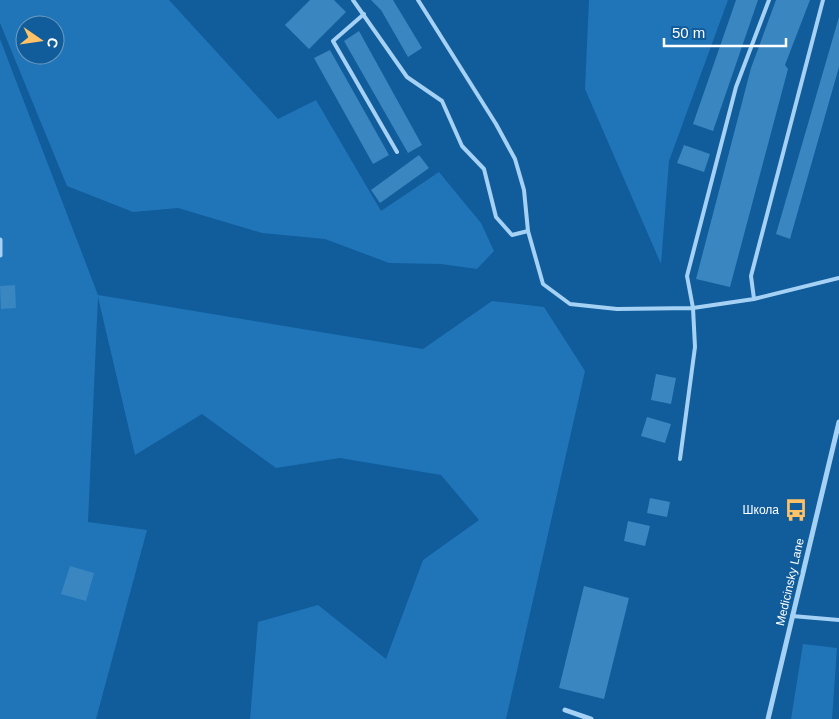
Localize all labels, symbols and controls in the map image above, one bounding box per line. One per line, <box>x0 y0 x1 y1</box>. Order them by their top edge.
north arrow <box>15 15 65 65</box>
scale bar <box>664 15 786 47</box>
text: 50 m <box>672 24 705 41</box>
text: С <box>44 36 62 50</box>
bus stop icon: Школа <box>783 497 809 523</box>
place label: Школа <box>743 503 779 517</box>
street label: Medicinsky Lane <box>773 537 807 627</box>

